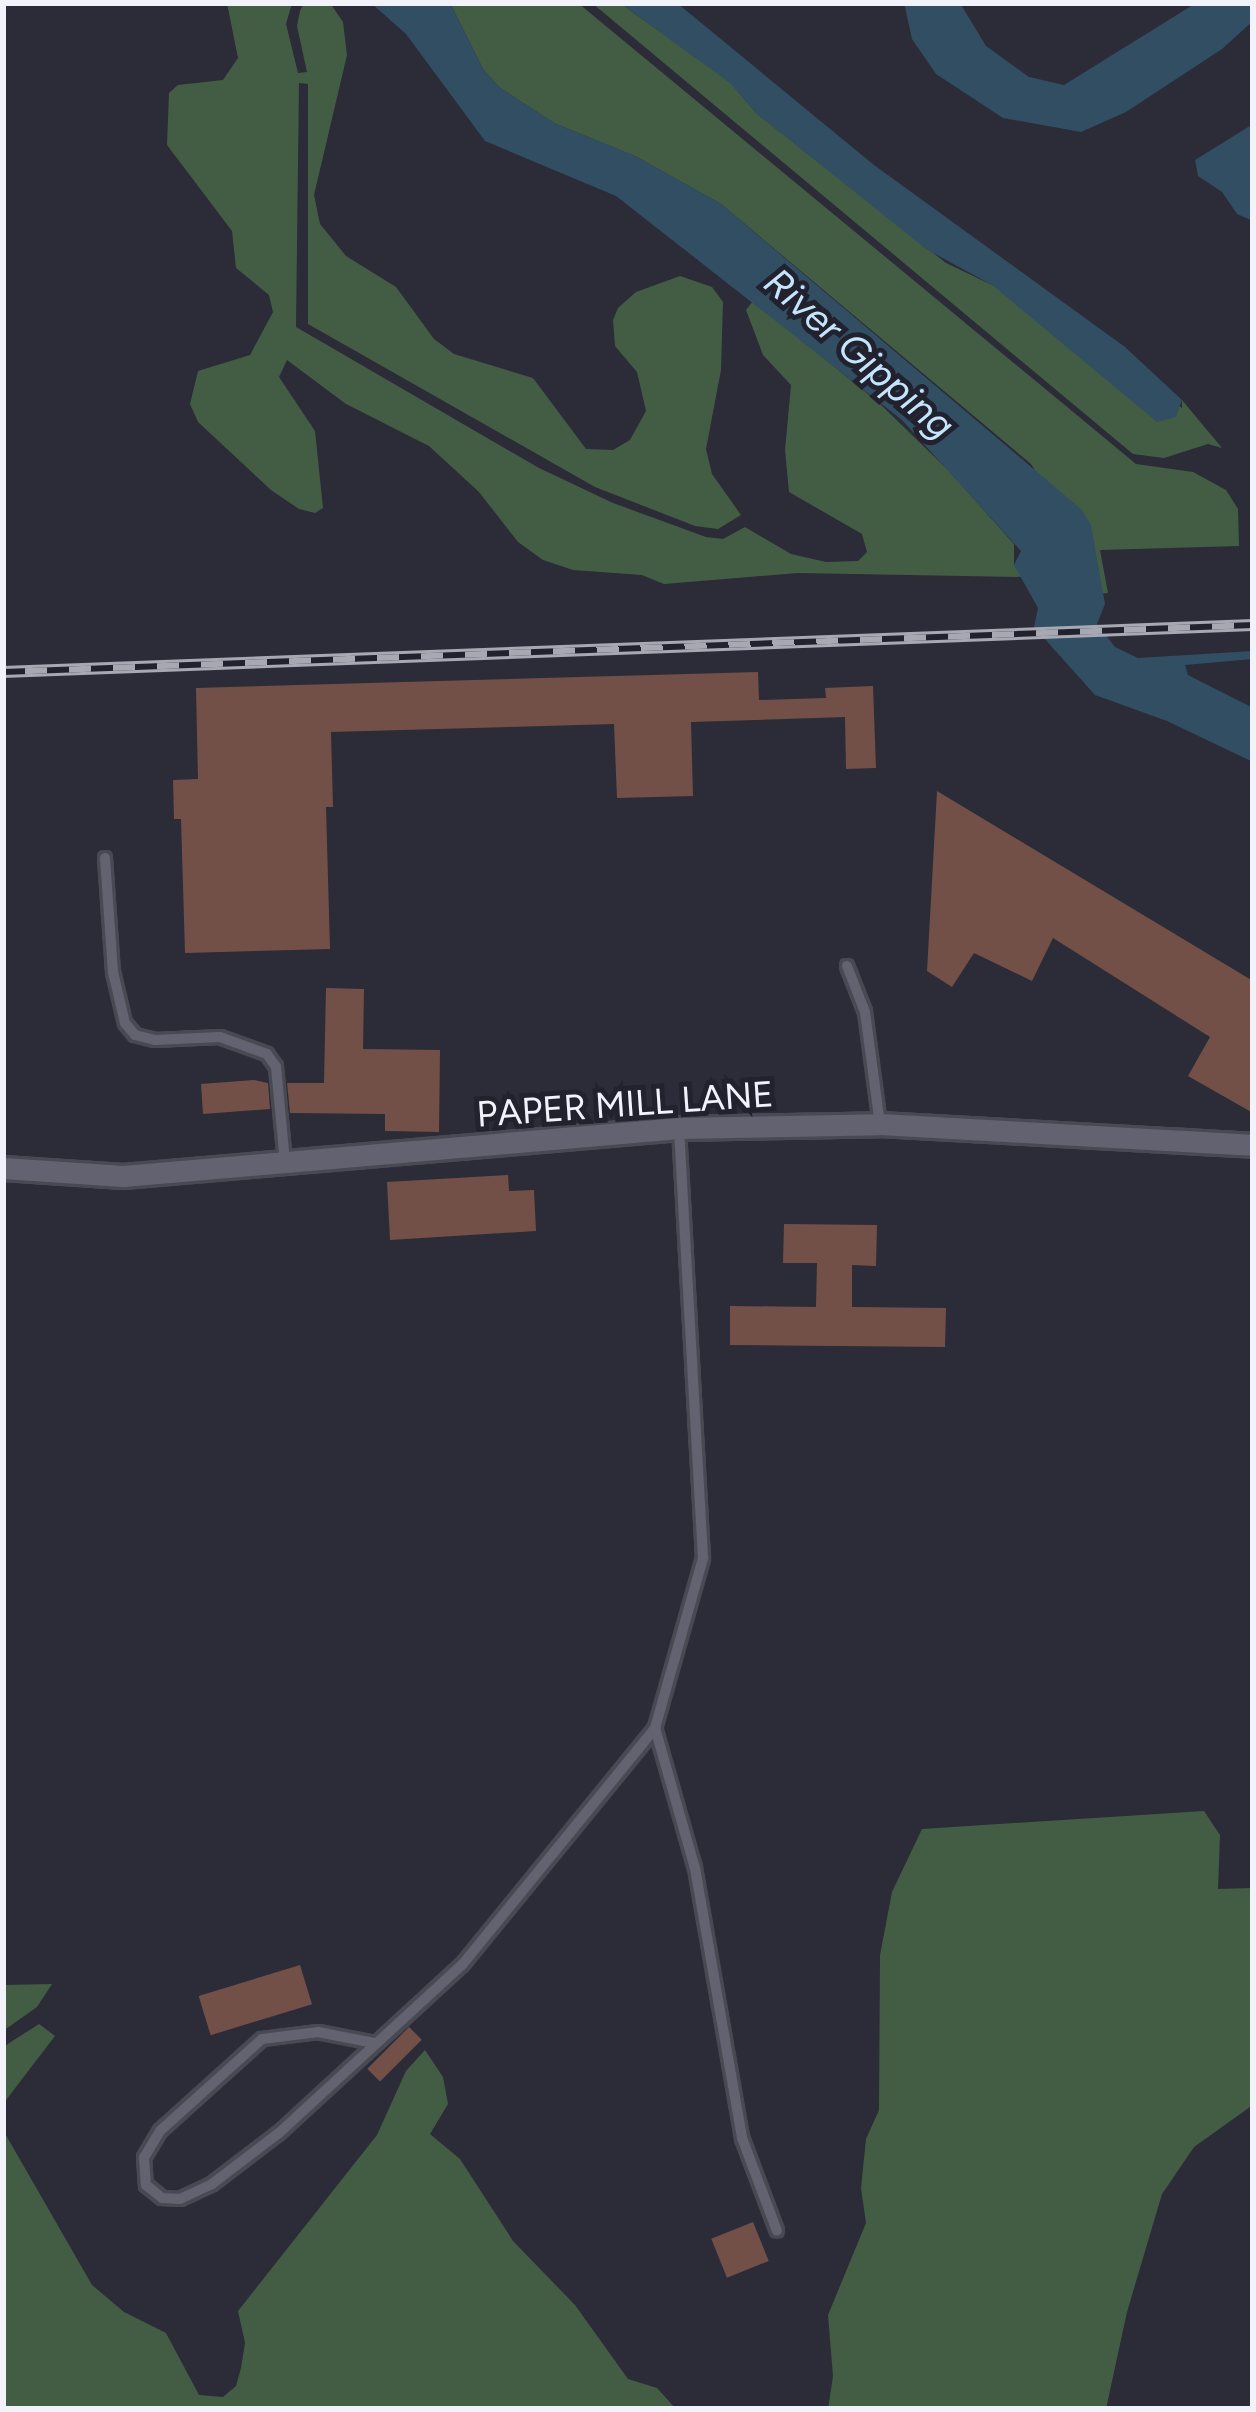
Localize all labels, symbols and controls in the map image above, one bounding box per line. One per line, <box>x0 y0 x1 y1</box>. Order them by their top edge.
water label: River Gipping <box>755 259 963 449</box>
street label: PAPER MILL LANE <box>475 1072 775 1136</box>

